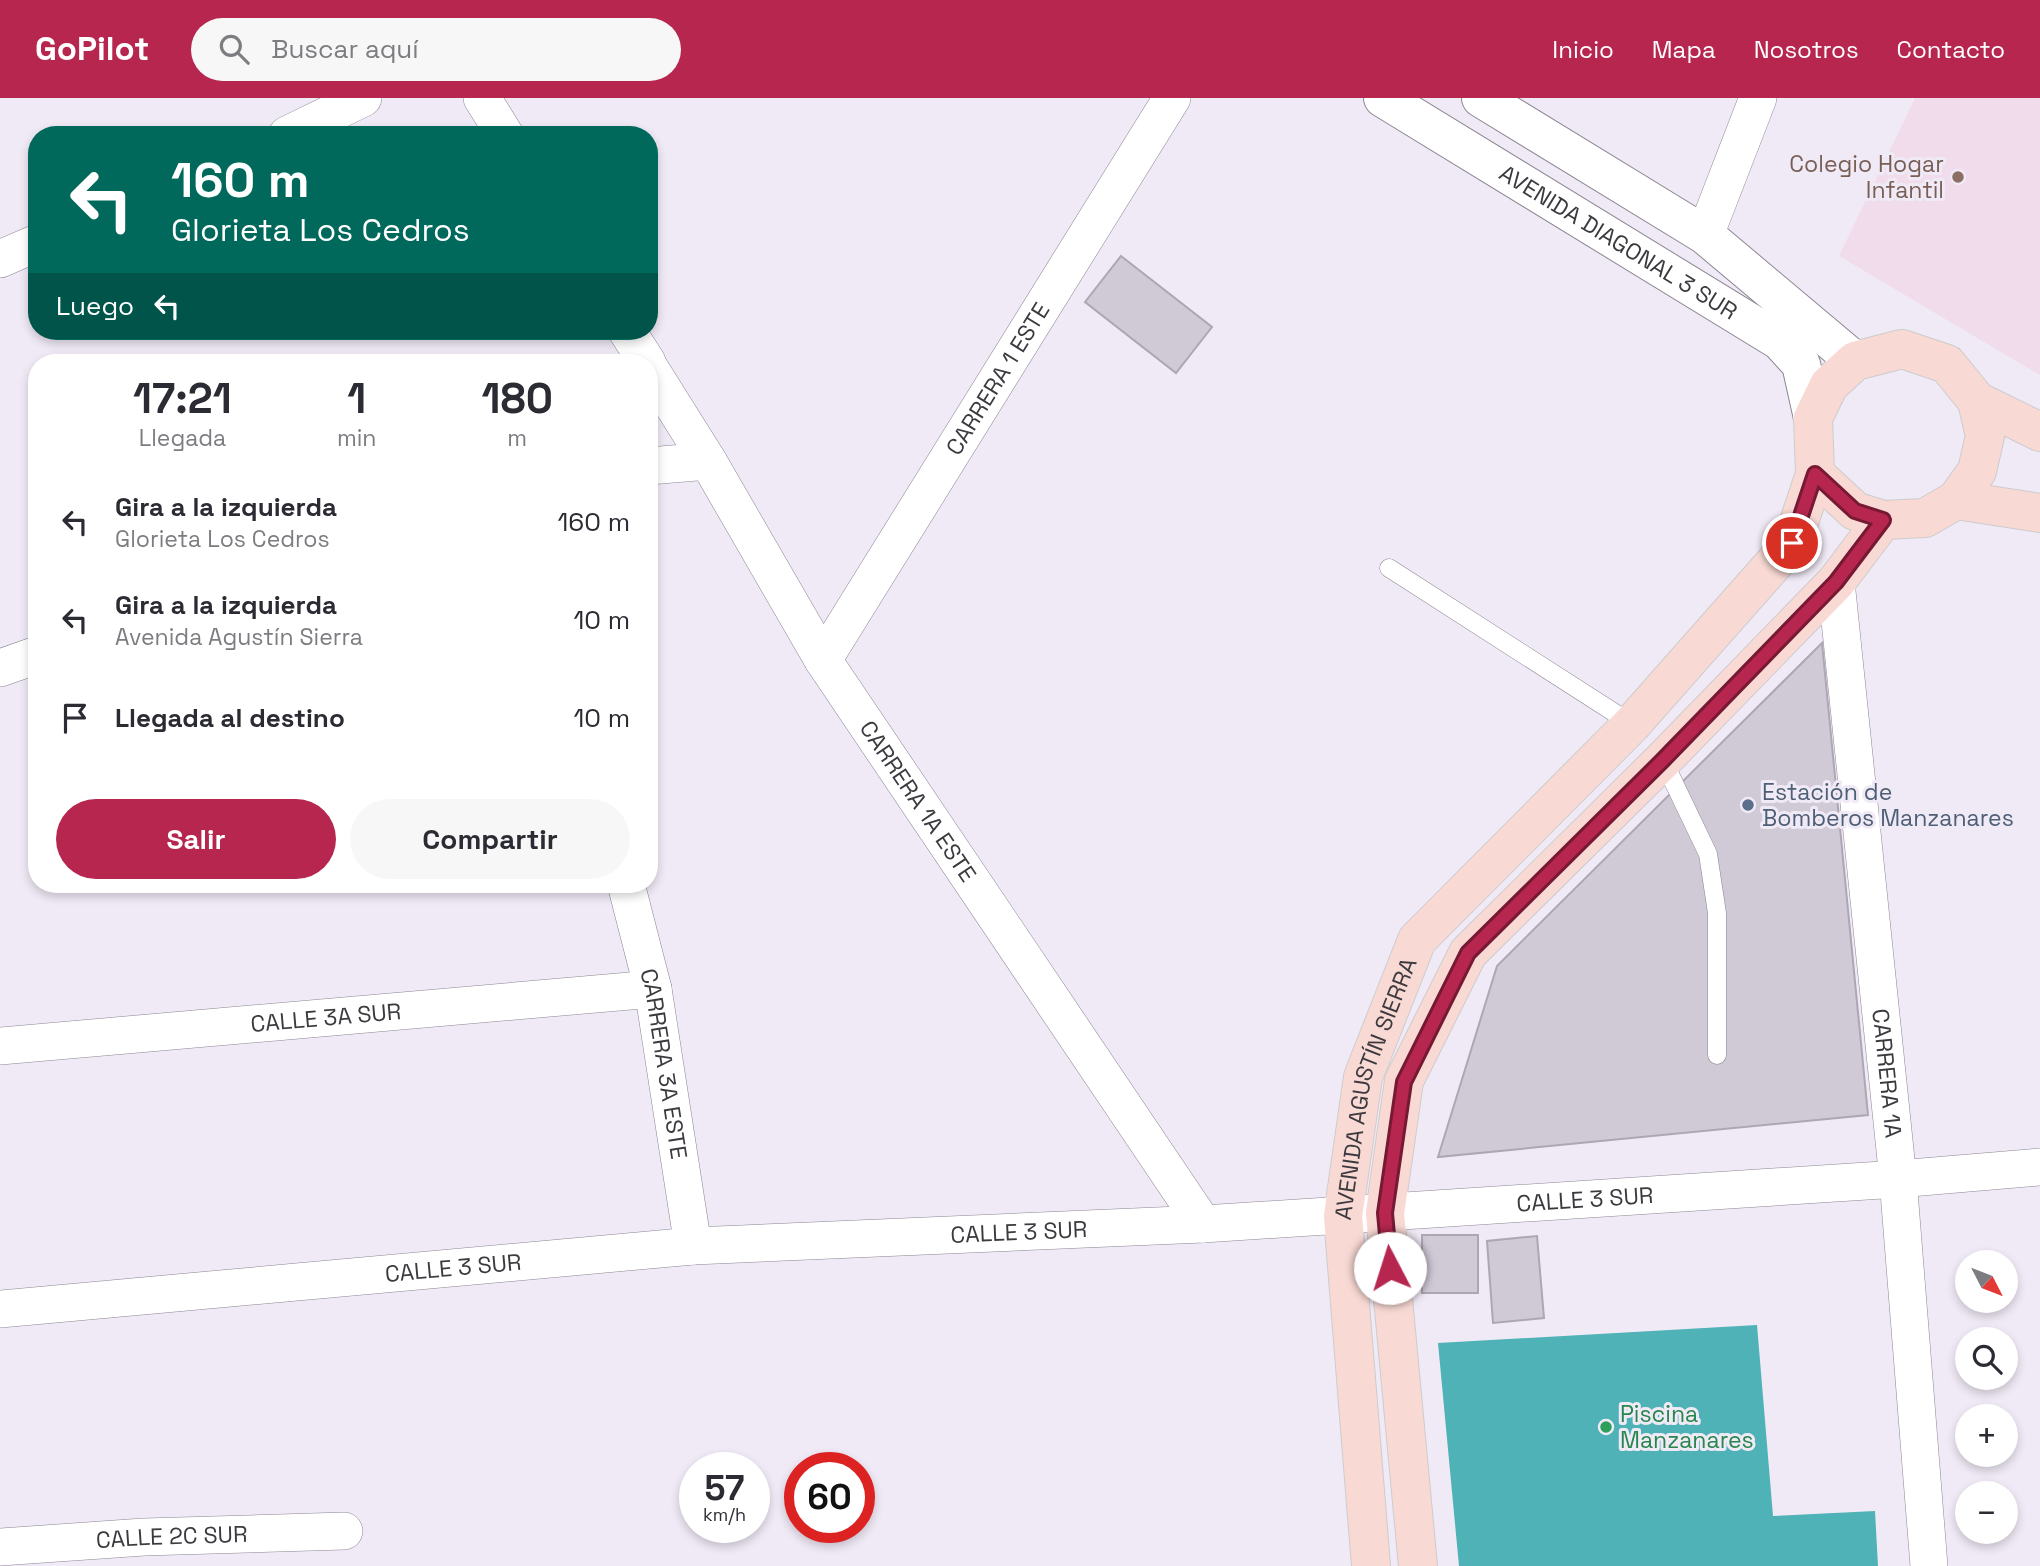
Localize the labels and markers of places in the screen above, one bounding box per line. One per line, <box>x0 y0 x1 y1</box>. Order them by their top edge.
place label: Colegio Hogar Infantil <box>1789 149 1944 205</box>
marker: Colegio Hogar Infantil <box>1950 169 1966 185</box>
pin <box>1762 513 1822 573</box>
place label: Estación de Bomberos Manzanares <box>1762 777 2014 833</box>
marker: Estación de Bomberos Manzanares <box>1740 797 1756 813</box>
place label: Piscina Manzanares <box>1620 1399 1754 1455</box>
marker: Piscina Manzanares <box>1598 1419 1614 1435</box>

